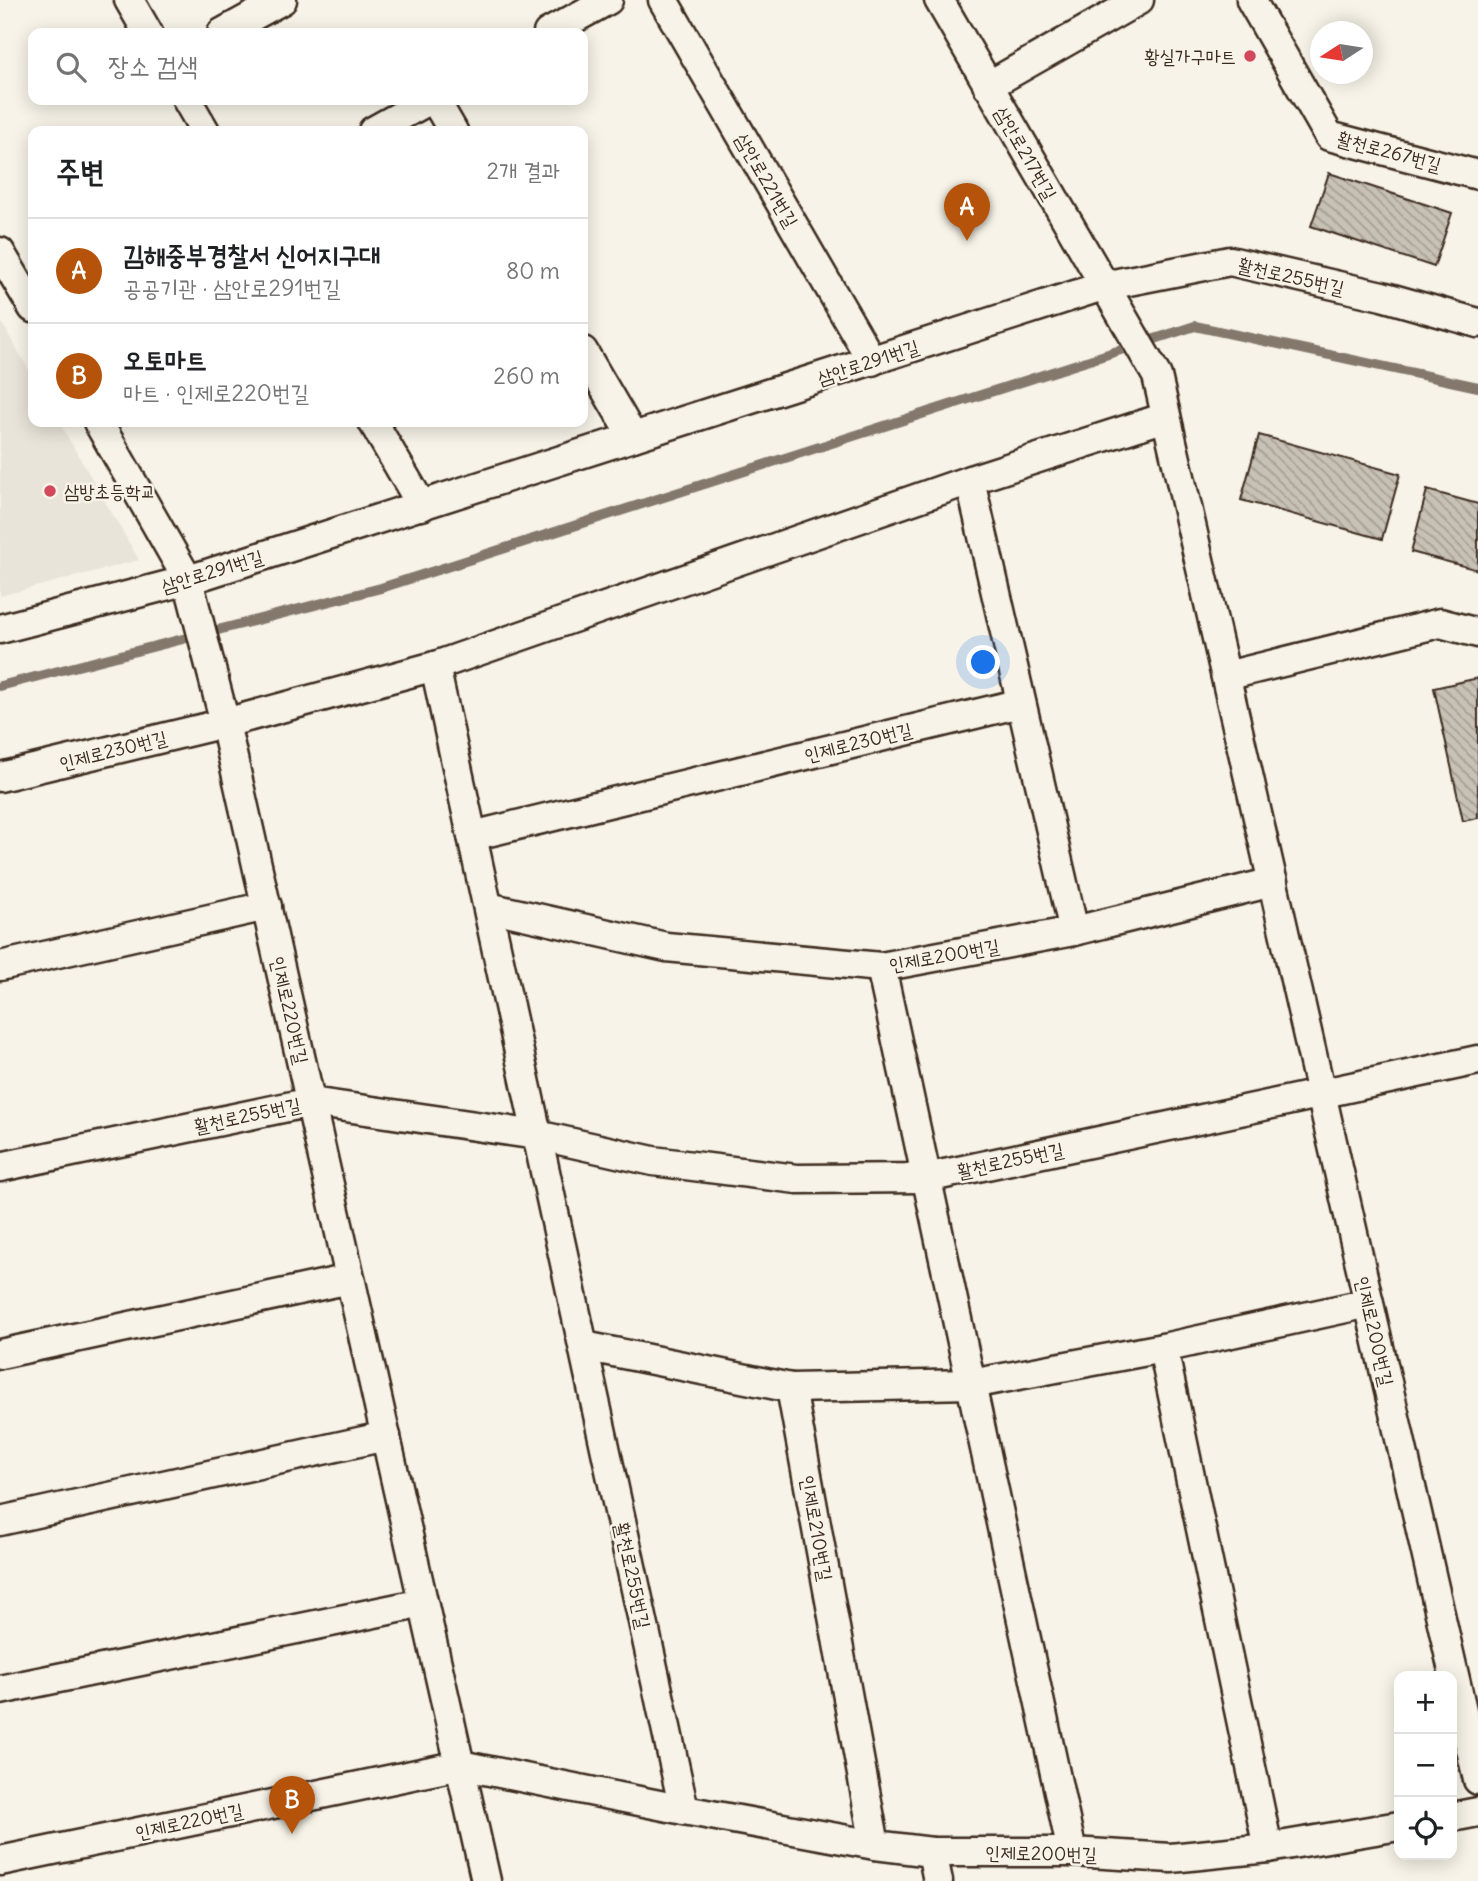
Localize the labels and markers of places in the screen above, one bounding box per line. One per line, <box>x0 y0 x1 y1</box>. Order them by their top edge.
place label: 황실가구마트 <box>1144 44 1236 68</box>
marker: 황실가구마트 <box>1242 48 1258 64</box>
pin: A <box>944 183 990 241</box>
place label: 삼방초등학교 <box>64 479 156 503</box>
marker: 삼방초등학교 <box>42 483 58 499</box>
pin: B <box>269 1776 315 1834</box>

